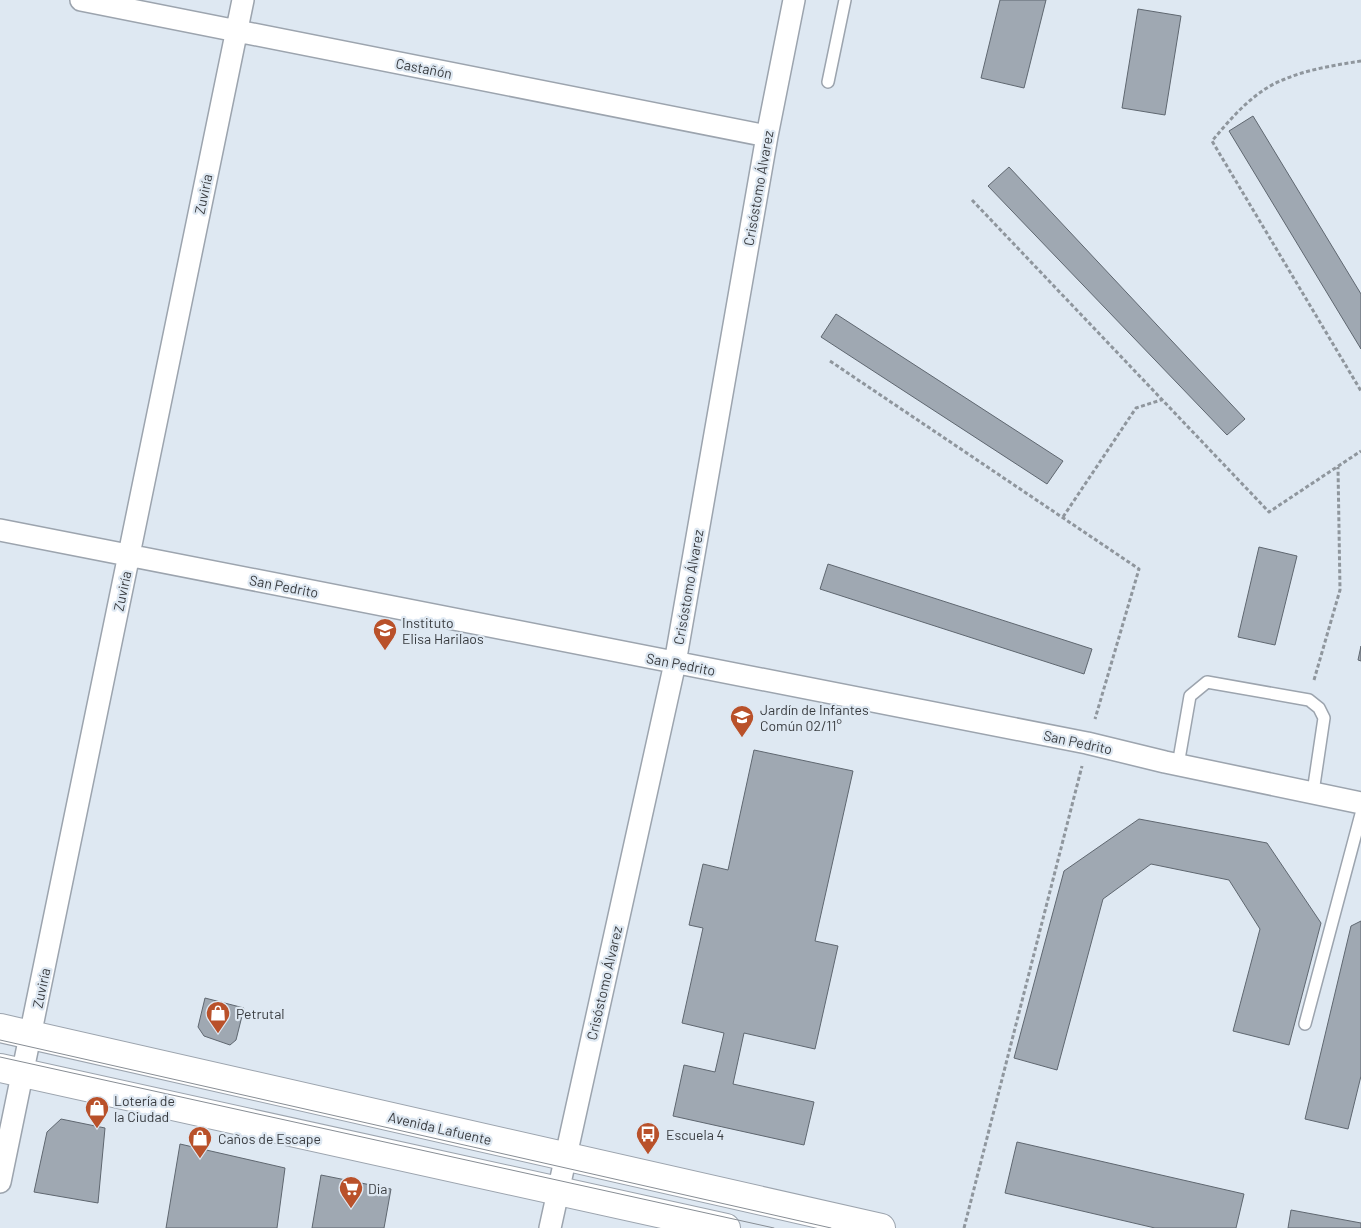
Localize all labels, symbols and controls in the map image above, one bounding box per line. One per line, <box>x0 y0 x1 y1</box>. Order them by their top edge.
street label: Castañón <box>394 54 454 82</box>
street label: Crisóstomo Álvarez <box>740 129 776 247</box>
street label: Zuviría <box>190 172 216 216</box>
street label: Crisóstomo Álvarez <box>670 528 706 646</box>
street label: Zuviría <box>109 569 135 613</box>
street label: San Pedrito <box>248 571 320 601</box>
place label: Instituto Elisa Harilaos <box>402 614 484 647</box>
school or university icon: Instituto Elisa Harilaos <box>372 617 398 651</box>
street label: San Pedrito <box>645 649 717 679</box>
place label: Jardín de Infantes Común 02/11° <box>760 701 869 734</box>
school or university icon: Jardín de Infantes Común 02/11° <box>729 704 755 738</box>
street label: San Pedrito <box>1042 726 1114 758</box>
street label: Crisóstomo Álvarez <box>583 924 625 1042</box>
street label: Zuviría <box>28 966 54 1010</box>
shop icon: Petrutal <box>205 1000 231 1034</box>
place label: Petrutal <box>236 1005 285 1022</box>
place label: Lotería de la Ciudad <box>114 1092 175 1125</box>
shop icon: Lotería de la Ciudad <box>84 1095 110 1129</box>
street label: Avenida Lafuente <box>387 1108 493 1148</box>
bus stop icon: Escuela 4 <box>635 1121 661 1155</box>
shop icon: Caños de Escape <box>187 1125 213 1159</box>
place label: Escuela 4 <box>666 1126 724 1143</box>
place label: Caños de Escape <box>218 1130 321 1147</box>
supermarket icon: Dia <box>338 1175 364 1209</box>
place label: Dia <box>368 1180 387 1197</box>

